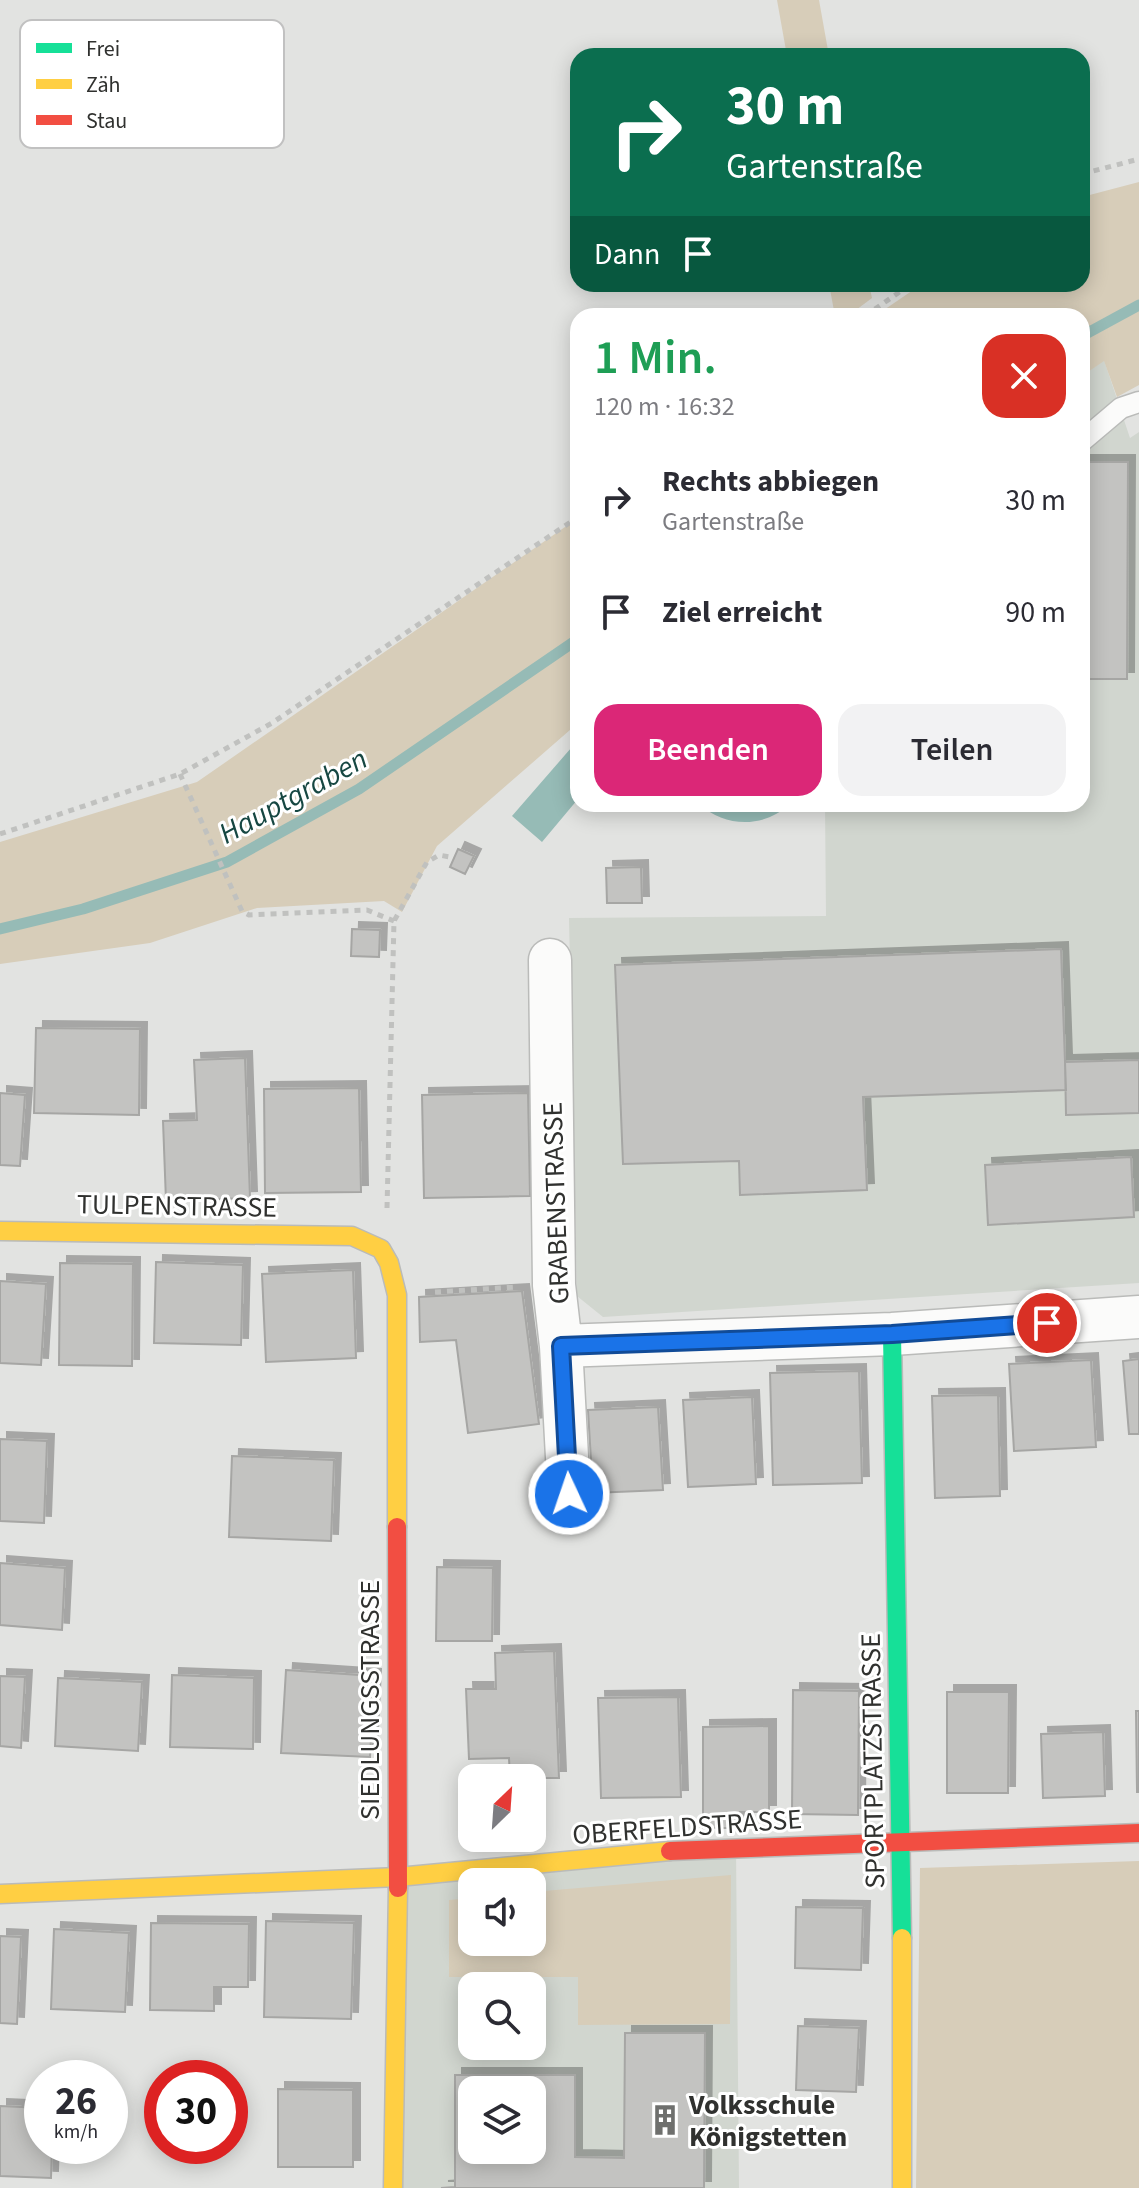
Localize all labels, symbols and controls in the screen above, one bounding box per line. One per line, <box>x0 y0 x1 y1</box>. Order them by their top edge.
legend <box>20 20 284 148</box>
text: Frei <box>86 33 120 65</box>
text: 30 m <box>726 67 844 146</box>
text: Zäh <box>86 69 121 101</box>
icon: right <box>594 80 698 184</box>
text: Stau <box>86 105 127 137</box>
text: Gartenstraße <box>726 141 923 192</box>
icon: arrive <box>676 232 720 276</box>
text: Dann <box>594 233 660 276</box>
text: 1 Min. <box>594 324 717 392</box>
button: close <box>982 334 1066 418</box>
text: 120 m · 16:32 <box>594 388 735 425</box>
text: Rechts abbiegen <box>662 460 879 503</box>
icon: right <box>594 478 638 522</box>
text: 30 m <box>1005 479 1066 522</box>
text: Gartenstraße <box>662 503 804 540</box>
icon: arrive <box>594 590 638 634</box>
text: Ziel erreicht <box>662 591 822 634</box>
text: 90 m <box>1005 591 1066 634</box>
button: Beenden <box>594 704 822 796</box>
button: Teilen <box>838 704 1066 796</box>
water label: Hauptgraben <box>211 738 375 855</box>
street label: GRABENSTRASSE <box>532 1101 580 1305</box>
street label: TULPENSTRASSE <box>77 1184 277 1228</box>
pin <box>1013 1289 1081 1357</box>
icon: arrive <box>1025 1301 1069 1345</box>
position arrow <box>527 1452 611 1536</box>
street label: SIEDLUNGSSTRASSE <box>350 1580 390 1820</box>
street label: SPORTPLATZSTRASSE <box>851 1633 895 1889</box>
north arrow <box>458 1764 546 1852</box>
map controls <box>458 1764 546 2164</box>
street label: OBERFELDSTRASSE <box>571 1799 803 1855</box>
button: sound <box>458 1868 546 1956</box>
button: search <box>458 1972 546 2060</box>
speed limit sign: 30 <box>144 2060 248 2164</box>
text: 26 <box>55 2073 97 2130</box>
button: layers <box>458 2076 546 2164</box>
place label: Volksschule Königstetten <box>688 2085 847 2157</box>
building icon: Volksschule Königstetten <box>648 2103 682 2137</box>
text: km/h <box>54 2118 98 2146</box>

